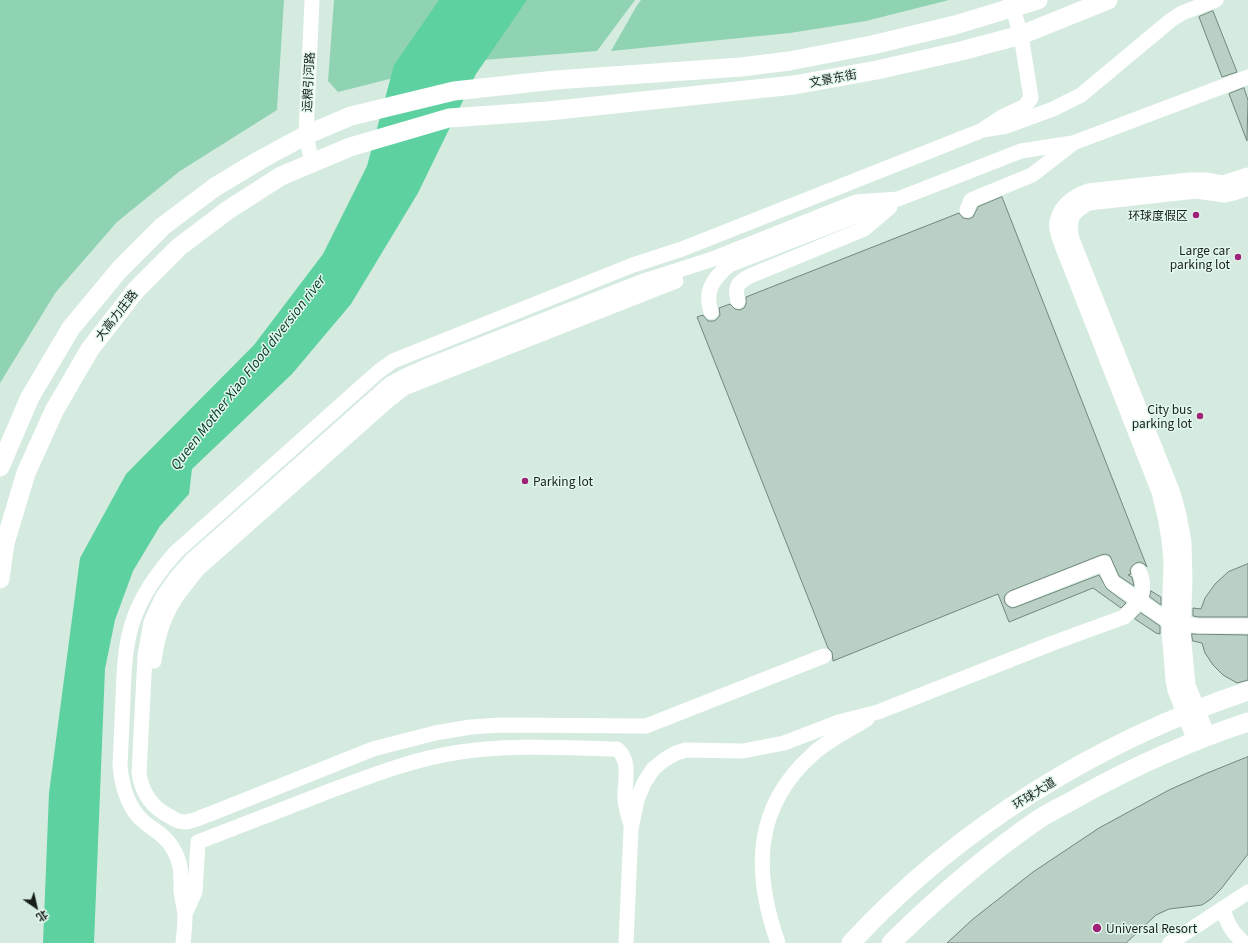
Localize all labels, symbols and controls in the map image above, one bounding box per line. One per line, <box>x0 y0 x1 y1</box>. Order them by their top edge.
street label: 运粮引河路 <box>299 52 317 112</box>
street label: 文景东街 <box>808 66 858 90</box>
place label: 环球度假区 <box>1128 208 1188 222</box>
marker: 环球度假区 <box>1191 210 1201 220</box>
place label: Large car parking lot <box>1170 243 1230 271</box>
marker: Large car parking lot <box>1233 252 1243 262</box>
water label: Queen Mother Xiao Flood diversion river <box>166 273 328 473</box>
street label: 大高力庄路 <box>92 287 140 343</box>
place label: City bus parking lot <box>1132 402 1192 430</box>
marker: City bus parking lot <box>1195 411 1205 421</box>
place label: Parking lot <box>533 474 593 488</box>
marker: Parking lot <box>520 476 530 486</box>
street label: 环球大道 <box>1010 774 1058 812</box>
north arrow <box>16 887 56 927</box>
text: 北 <box>34 907 52 927</box>
place label: Universal Resort <box>1106 921 1197 935</box>
marker: Universal Resort <box>1091 922 1103 934</box>

